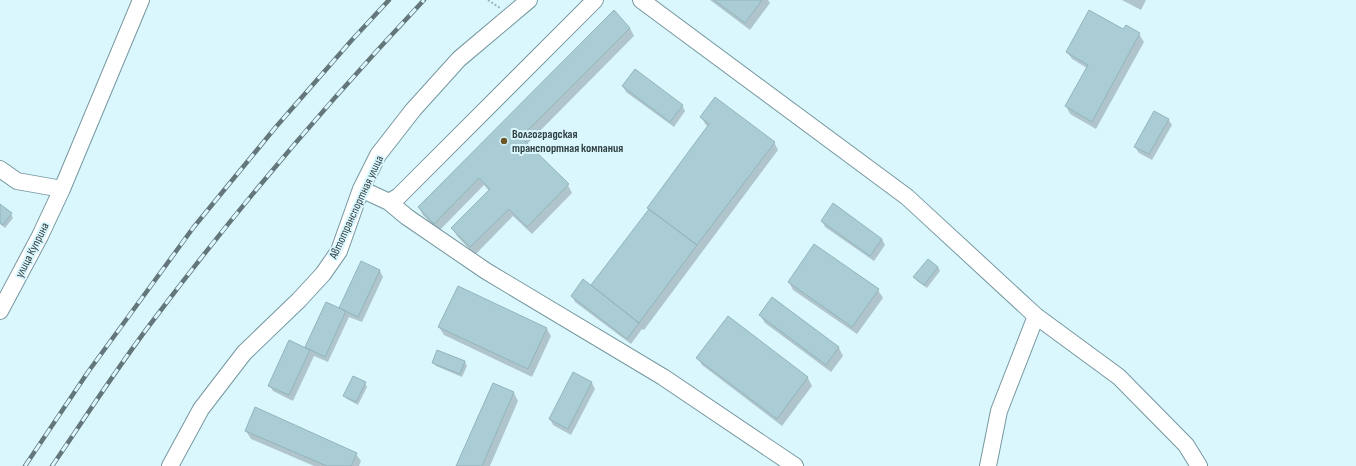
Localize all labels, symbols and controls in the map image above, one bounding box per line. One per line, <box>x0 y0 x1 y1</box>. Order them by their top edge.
place label: Волгоградская транспортная компания <box>512 127 623 156</box>
marker: Волгоградская транспортная компания <box>499 136 509 146</box>
street label: Автотранспортная улица <box>326 153 387 262</box>
street label: улица Куприна <box>12 220 53 280</box>

